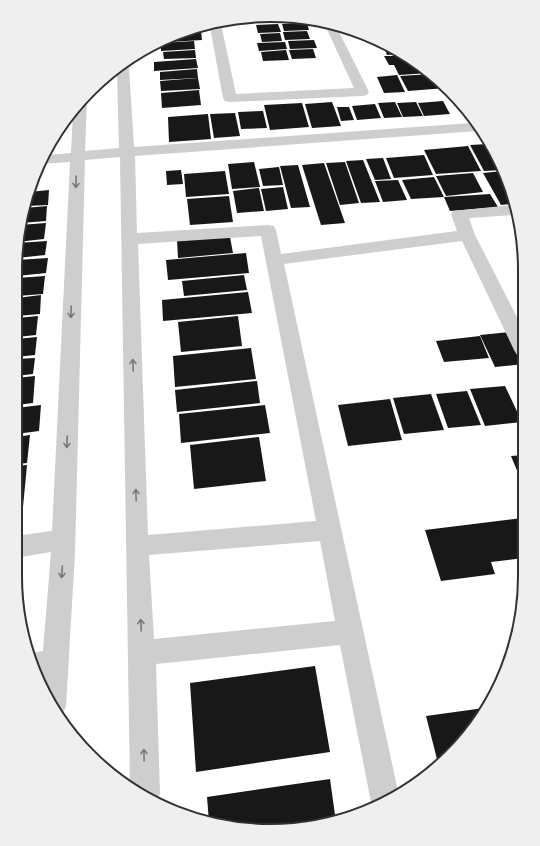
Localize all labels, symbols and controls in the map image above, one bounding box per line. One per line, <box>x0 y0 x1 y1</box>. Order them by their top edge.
one-way arrow <box>72 175 80 188</box>
one-way arrow <box>67 305 75 318</box>
one-way arrow <box>129 359 136 372</box>
one-way arrow <box>63 435 70 448</box>
one-way arrow <box>132 489 140 502</box>
one-way arrow <box>58 565 65 578</box>
one-way arrow <box>137 619 145 632</box>
one-way arrow <box>140 749 148 762</box>

